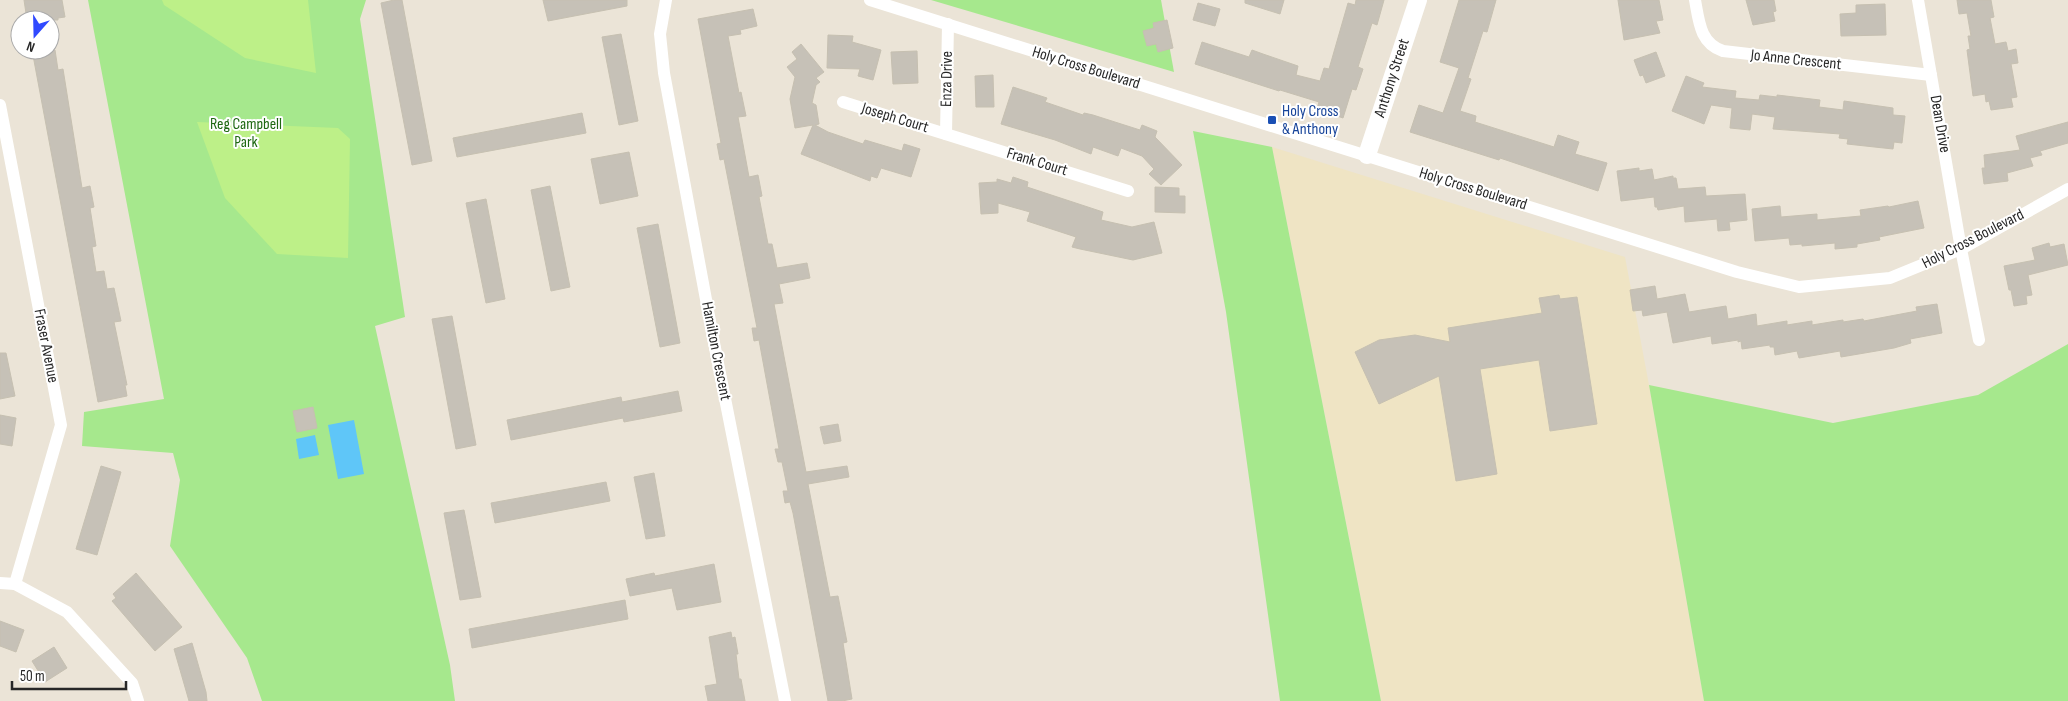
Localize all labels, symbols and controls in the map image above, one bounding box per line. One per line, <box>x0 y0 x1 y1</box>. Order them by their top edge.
north arrow <box>10 10 60 60</box>
street label: Anthony Street <box>1370 36 1414 121</box>
text: N <box>24 37 37 56</box>
street label: Holy Cross Boulevard <box>1030 43 1142 93</box>
street label: Jo Anne Crescent <box>1749 46 1842 74</box>
street label: Enza Drive <box>937 51 957 107</box>
street label: Dean Drive <box>1926 94 1954 154</box>
street label: Joseph Court <box>858 99 931 137</box>
place label: Holy Cross & Anthony <box>1282 102 1339 139</box>
marker: Holy Cross & Anthony <box>1266 114 1278 126</box>
park label: Reg Campbell Park <box>210 115 282 152</box>
street label: Frank Court <box>1004 144 1070 180</box>
street label: Holy Cross Boulevard <box>1417 164 1529 214</box>
street label: Holy Cross Boulevard <box>1919 205 2027 273</box>
street label: Hamilton Crescent <box>697 300 735 402</box>
street label: Fraser Avenue <box>30 307 62 385</box>
scale bar <box>12 658 126 690</box>
text: 50 m <box>20 667 45 686</box>

